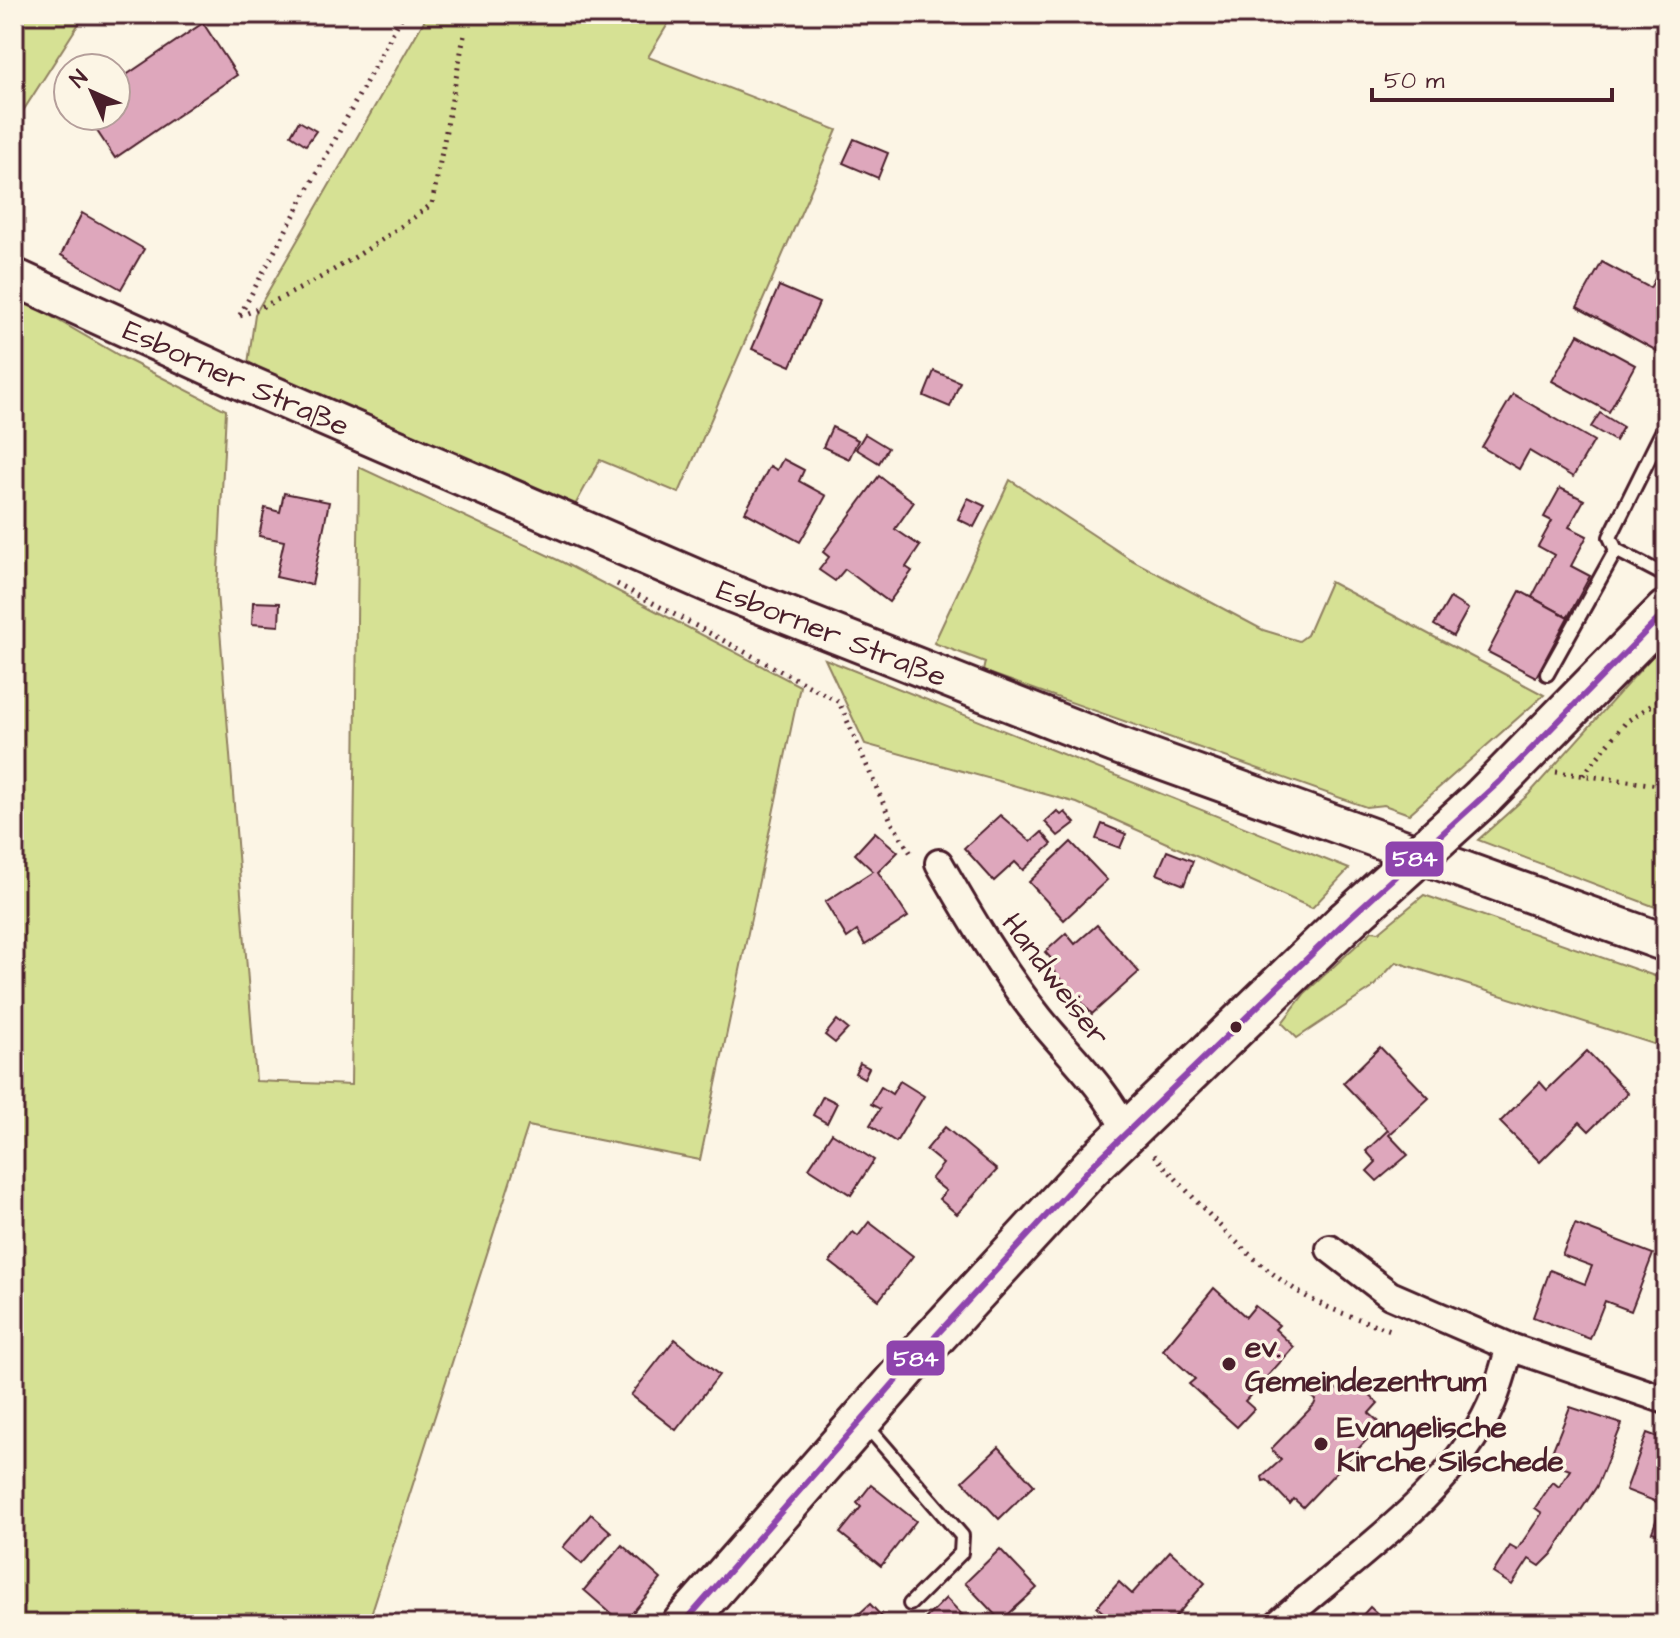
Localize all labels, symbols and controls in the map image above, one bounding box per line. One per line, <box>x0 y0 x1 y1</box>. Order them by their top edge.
north arrow <box>52 52 132 132</box>
scale bar <box>1372 52 1612 102</box>
text: N <box>63 63 95 95</box>
text: 50 m <box>1384 64 1445 98</box>
street label: Esborner Straße <box>116 310 356 447</box>
street label: Esborner Straße <box>710 569 953 698</box>
line badge: 584 <box>1384 840 1445 878</box>
text: 584 <box>1393 844 1438 875</box>
street label: Handweiser <box>991 904 1119 1055</box>
unlabelled marker <box>1228 1019 1244 1035</box>
place label: ev. Gemeindezentrum <box>1245 1327 1487 1403</box>
line badge: 584 <box>885 1339 946 1377</box>
text: 584 <box>894 1344 939 1375</box>
marker: ev. Gemeindezentrum <box>1220 1355 1238 1373</box>
place label: Evangelische Kirche Silschede <box>1337 1407 1564 1483</box>
marker: Evangelische Kirche Silschede <box>1312 1435 1330 1453</box>

